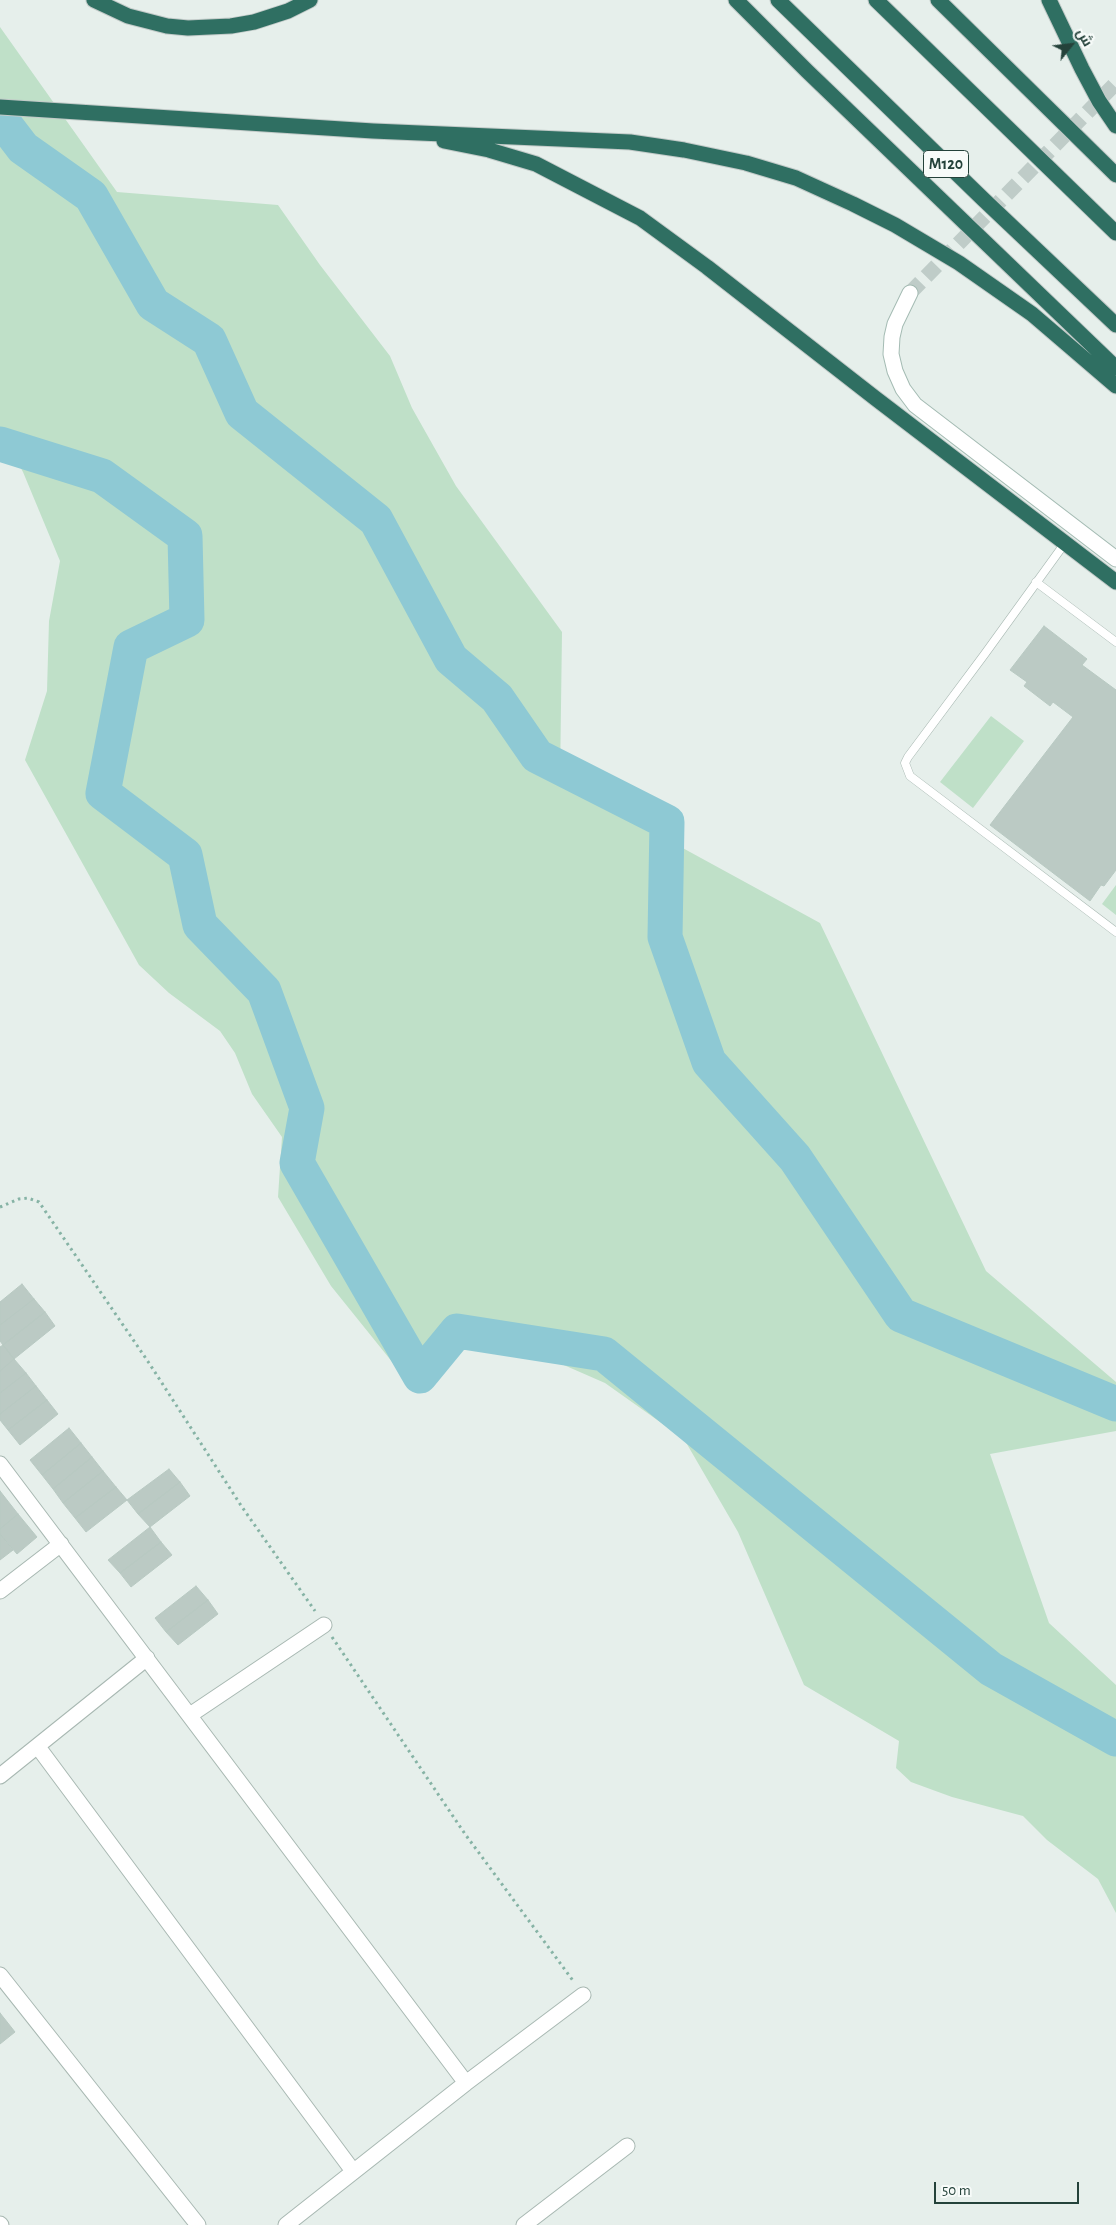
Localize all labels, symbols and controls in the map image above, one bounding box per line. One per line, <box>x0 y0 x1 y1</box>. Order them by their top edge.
north arrow <box>1046 20 1096 70</box>
text: ش <box>1074 26 1095 49</box>
road number: M120 <box>924 150 968 178</box>
scale bar <box>936 2172 1081 2204</box>
text: 50 m <box>942 2183 971 2198</box>

